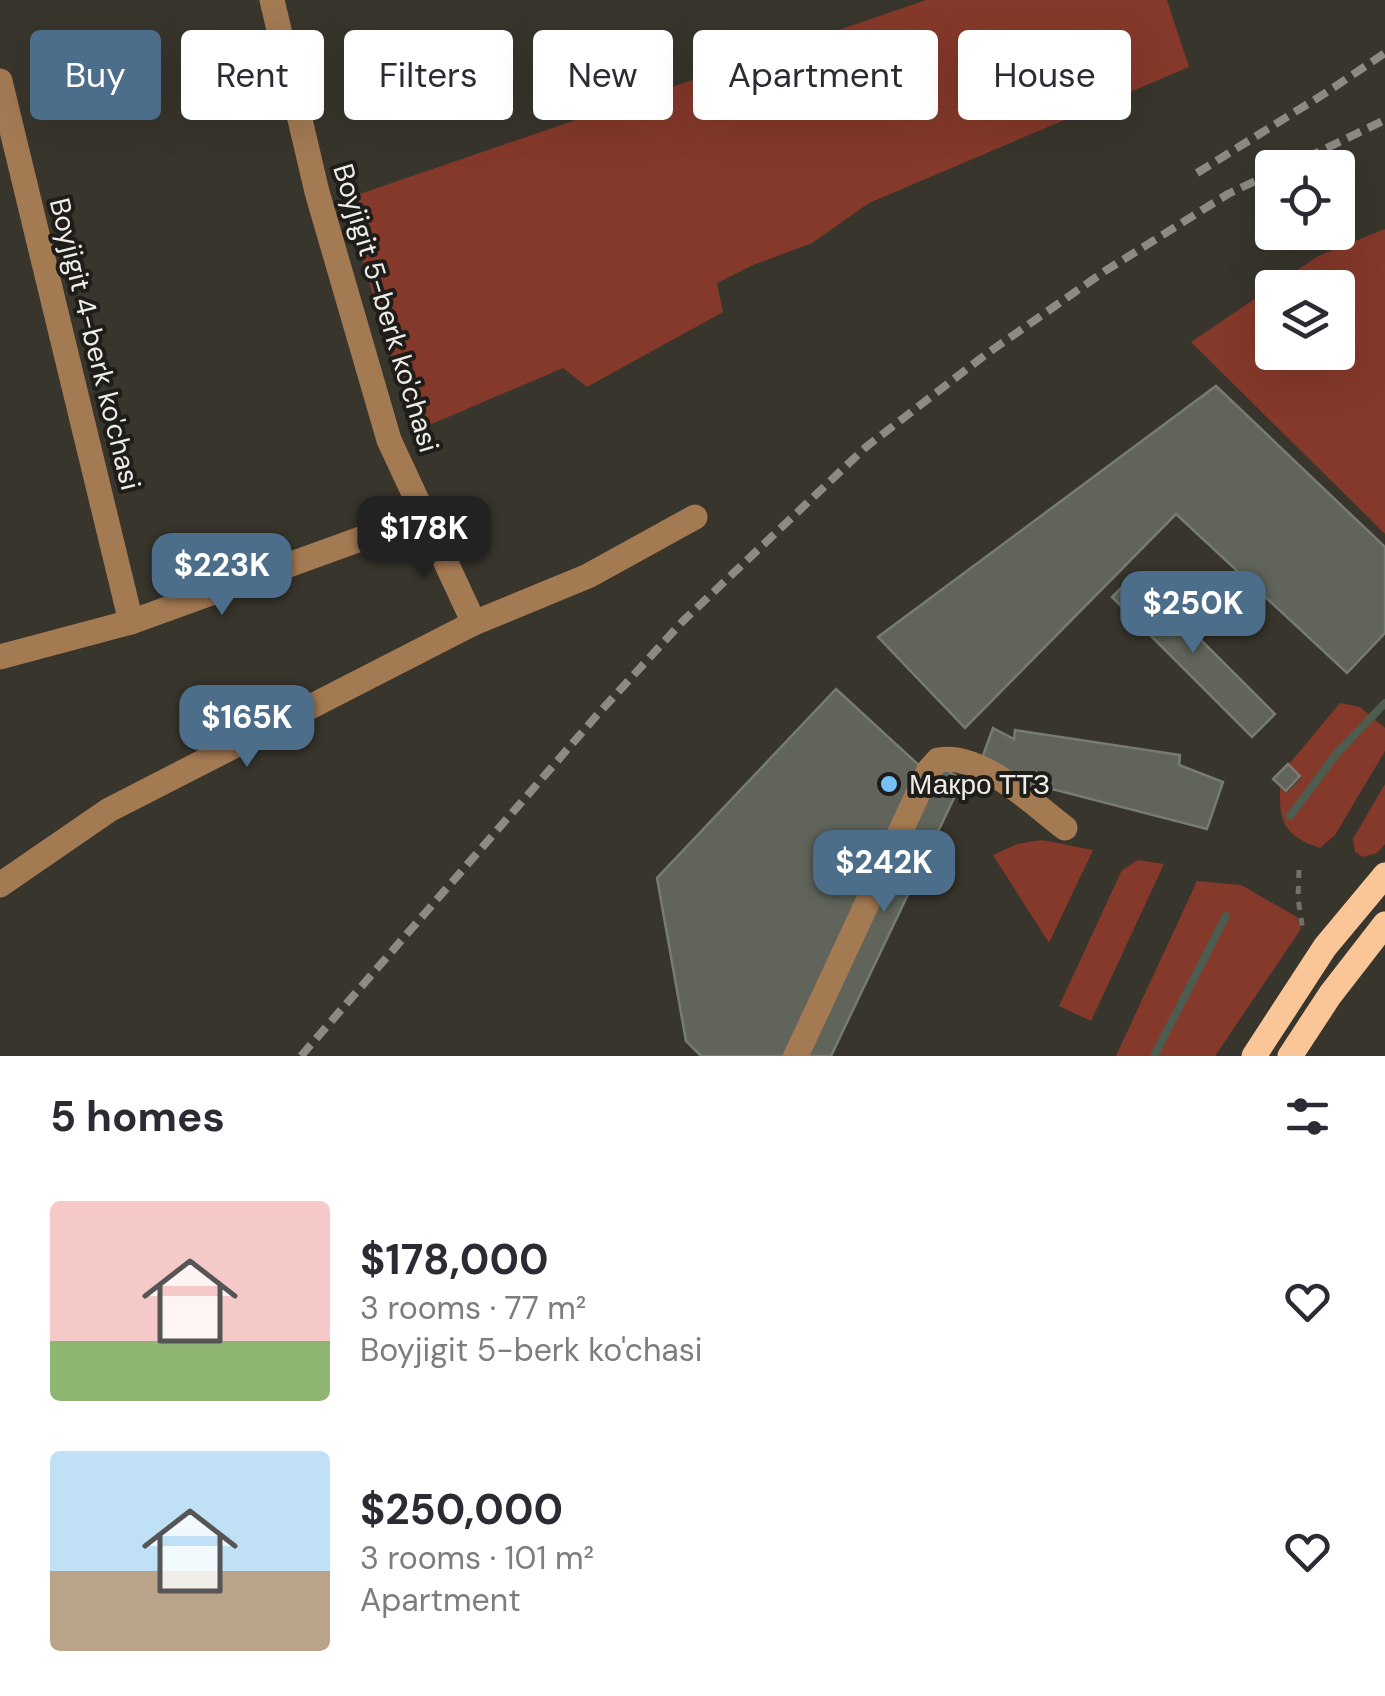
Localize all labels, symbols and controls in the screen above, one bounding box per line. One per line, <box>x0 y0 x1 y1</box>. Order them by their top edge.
chip: Buy <box>30 30 161 120</box>
chip: Rent <box>181 30 324 120</box>
chip: Filters <box>344 30 513 120</box>
chip: New <box>533 30 673 120</box>
chip: Apartment <box>693 30 938 120</box>
chip: House <box>958 30 1131 120</box>
map controls <box>1255 150 1355 370</box>
button: locate <box>1255 150 1355 250</box>
street label: Boyjigit 5-berk ko'chasi <box>324 159 448 457</box>
street label: Boyjigit 4-berk ko'chasi <box>41 194 149 494</box>
button: layers <box>1255 270 1355 370</box>
pin: $178K <box>354 496 494 581</box>
text: $178K <box>379 507 469 549</box>
pin: $223K <box>152 533 292 618</box>
text: $223K <box>174 544 270 586</box>
pin: $250K <box>1123 571 1263 656</box>
text: $250K <box>1142 582 1244 624</box>
pin: $165K <box>177 685 317 770</box>
text: $165K <box>201 696 293 738</box>
place label: Макро ТТЗ <box>909 766 1050 803</box>
marker: Макро ТТЗ <box>878 773 900 795</box>
pin: $242K <box>814 830 954 915</box>
text: $242K <box>835 841 933 883</box>
text: 5 homes <box>50 1089 225 1144</box>
icon: filters <box>1280 1089 1335 1144</box>
text: $178,000 <box>360 1232 549 1287</box>
icon: home <box>130 1241 250 1361</box>
icon: heart <box>1280 1274 1335 1329</box>
text: 3 rooms · 77 m² <box>360 1287 586 1329</box>
text: Boyjigit 5-berk ko'chasi <box>360 1329 703 1371</box>
text: $250,000 <box>360 1482 563 1537</box>
icon: home <box>130 1491 250 1611</box>
icon: heart <box>1280 1524 1335 1579</box>
text: 3 rooms · 101 m² <box>360 1537 594 1579</box>
text: Apartment <box>360 1579 521 1621</box>

